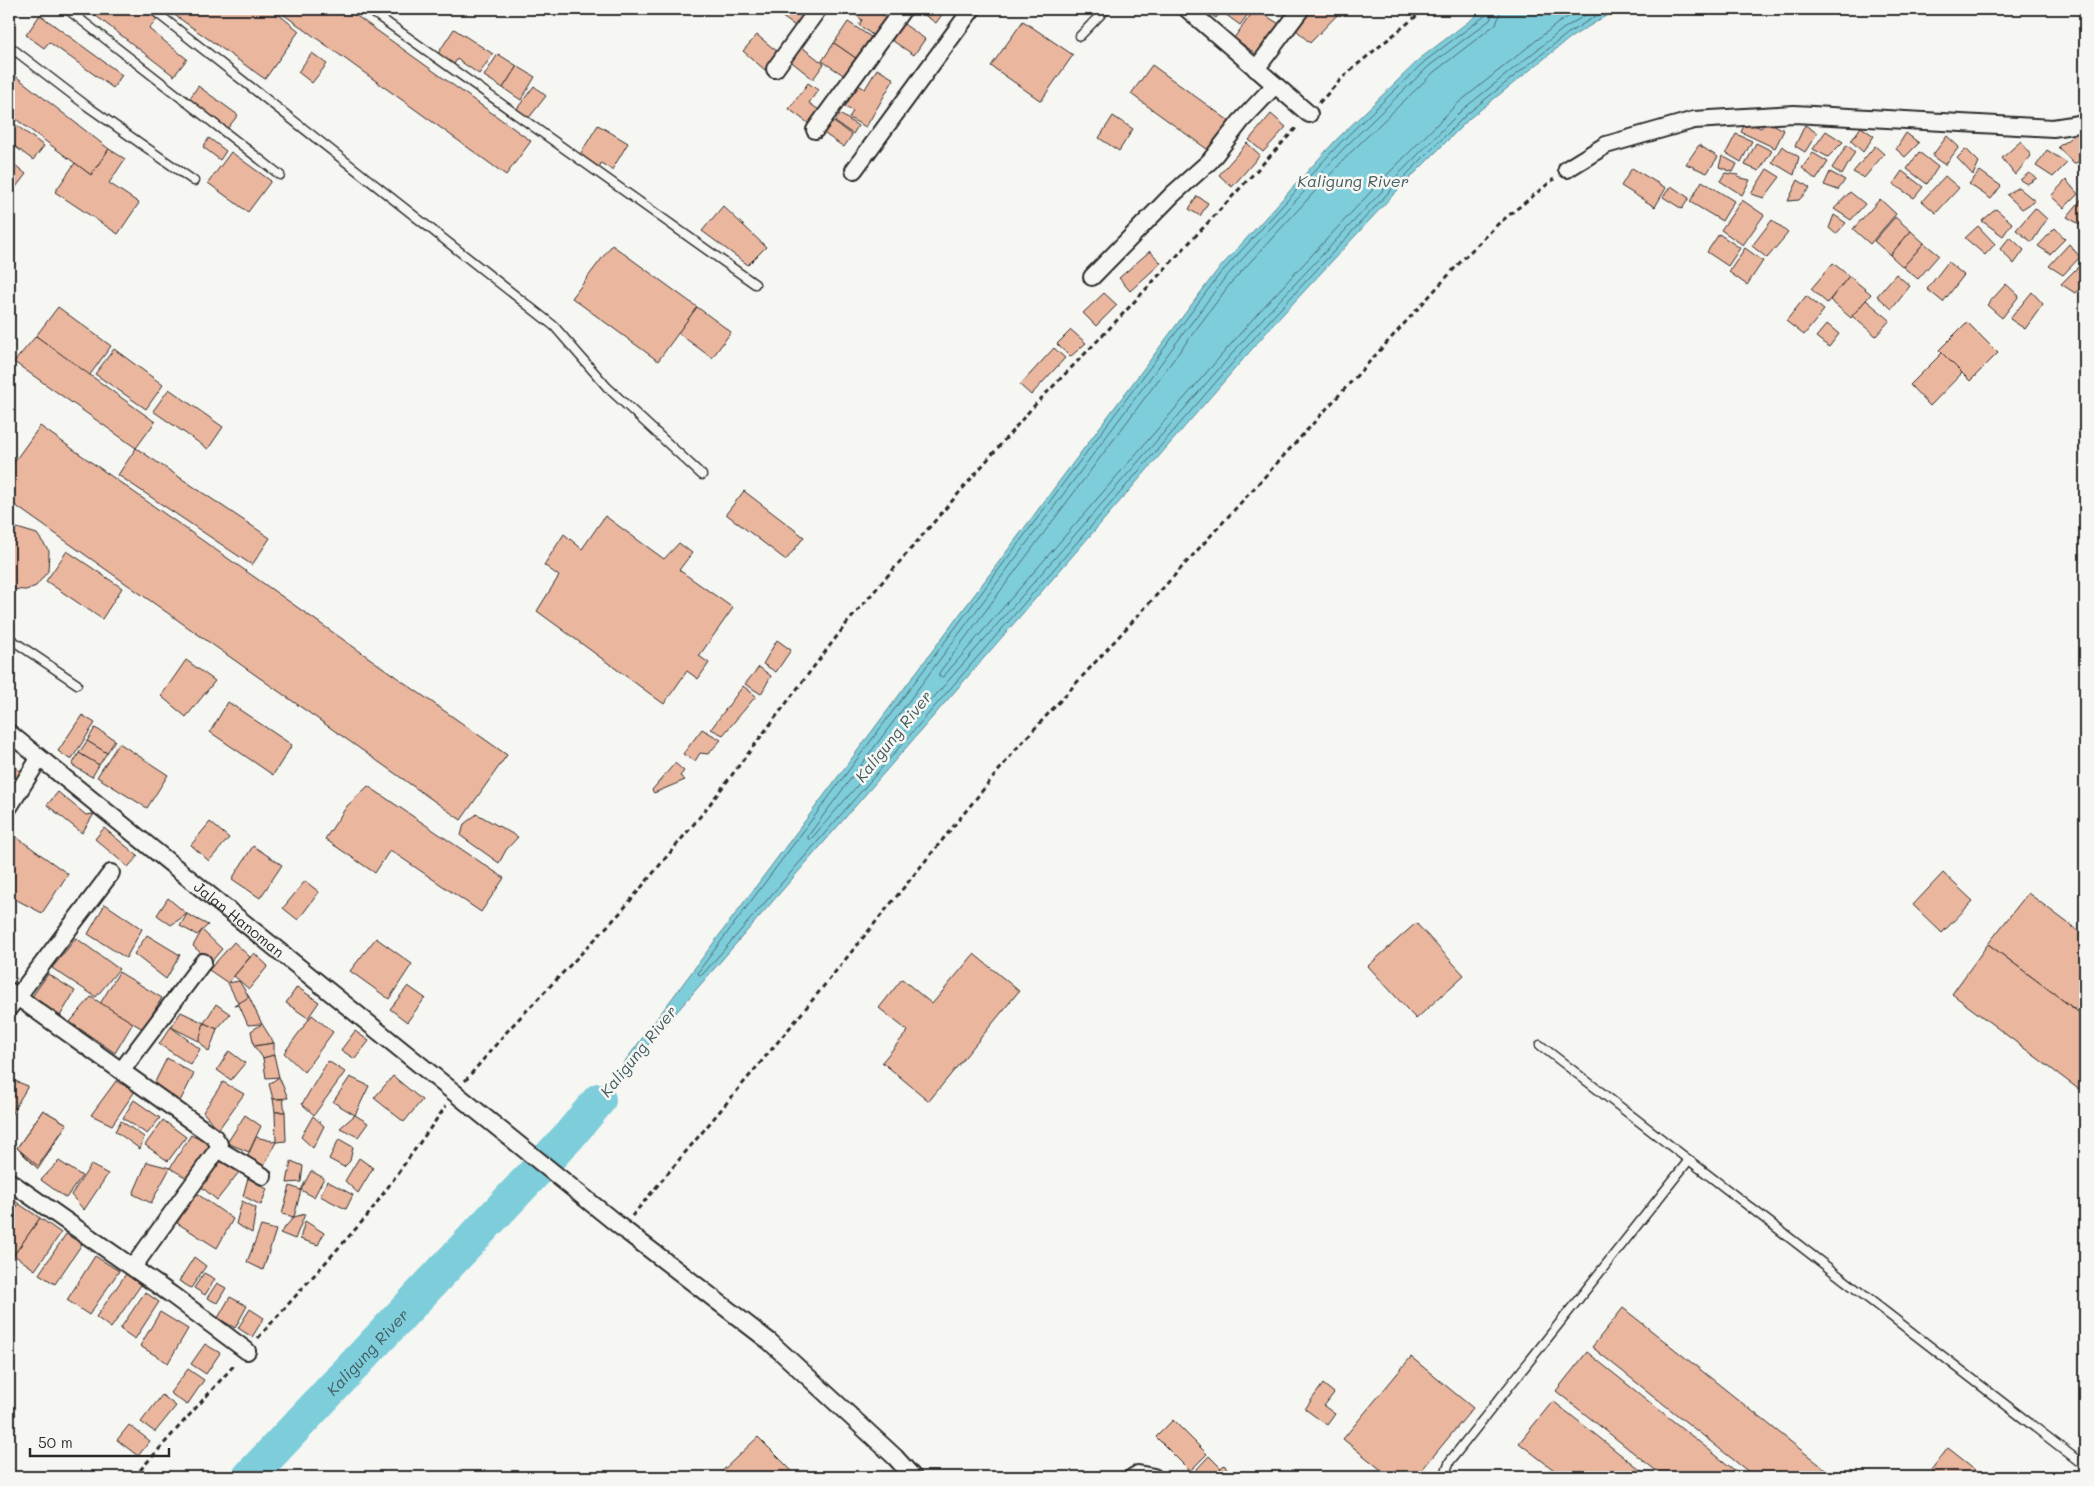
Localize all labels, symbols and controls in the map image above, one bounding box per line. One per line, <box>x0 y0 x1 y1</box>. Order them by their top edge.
water label: Kaligung River <box>1297 170 1409 191</box>
water label: Kaligung River <box>850 686 936 786</box>
street label: Jalan Hanoman <box>190 876 289 962</box>
water label: Kaligung River <box>595 1001 681 1101</box>
water label: Kaligung River <box>321 1304 413 1399</box>
scale bar <box>30 1426 169 1458</box>
text: 50 m <box>38 1432 73 1452</box>

